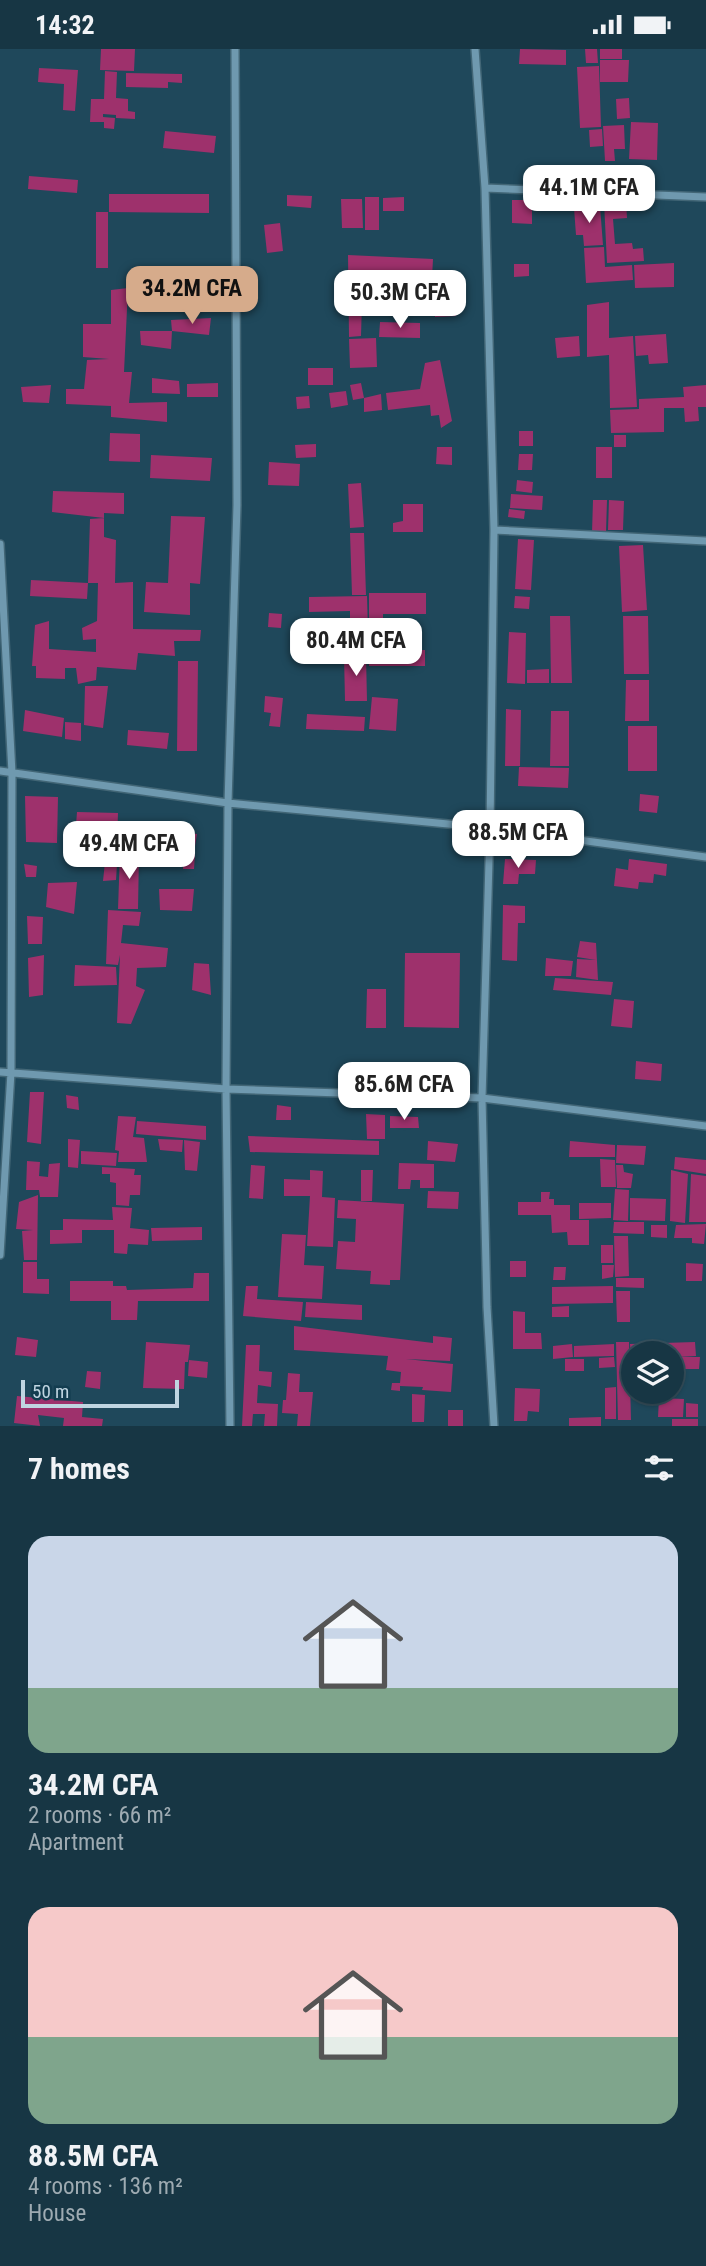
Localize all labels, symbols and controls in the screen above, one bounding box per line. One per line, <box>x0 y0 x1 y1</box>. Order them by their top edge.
text: 14:32 <box>35 10 95 40</box>
pin: 44.1M CFA <box>509 165 669 225</box>
text: 44.1M CFA <box>539 174 639 201</box>
pin: 34.2M CFA <box>112 267 272 326</box>
pin: 50.3M CFA <box>320 271 480 330</box>
text: 34.2M CFA <box>142 275 242 302</box>
text: 50.3M CFA <box>350 279 450 306</box>
pin: 80.4M CFA <box>276 619 436 678</box>
text: 80.4M CFA <box>306 627 406 654</box>
pin: 88.5M CFA <box>438 811 598 870</box>
text: 88.5M CFA <box>468 819 568 846</box>
pin: 49.4M CFA <box>49 821 209 881</box>
text: 49.4M CFA <box>79 830 179 857</box>
pin: 85.6M CFA <box>324 1063 484 1122</box>
text: 85.6M CFA <box>354 1071 454 1098</box>
map controls <box>621 1341 684 1404</box>
button: layers <box>621 1341 684 1404</box>
scale bar <box>21 1377 178 1409</box>
text: 50 m <box>32 1380 69 1403</box>
icon: filters <box>640 1449 678 1487</box>
text: 7 homes <box>28 1451 130 1486</box>
icon: home <box>290 1581 416 1707</box>
text: 34.2M CFA <box>28 1767 158 1802</box>
text: 2 rooms · 66 m² <box>28 1802 171 1829</box>
text: Apartment <box>28 1829 124 1856</box>
icon: home <box>290 1952 416 2078</box>
text: 88.5M CFA <box>28 2138 158 2173</box>
text: 4 rooms · 136 m² <box>28 2173 183 2200</box>
text: House <box>28 2200 86 2227</box>

